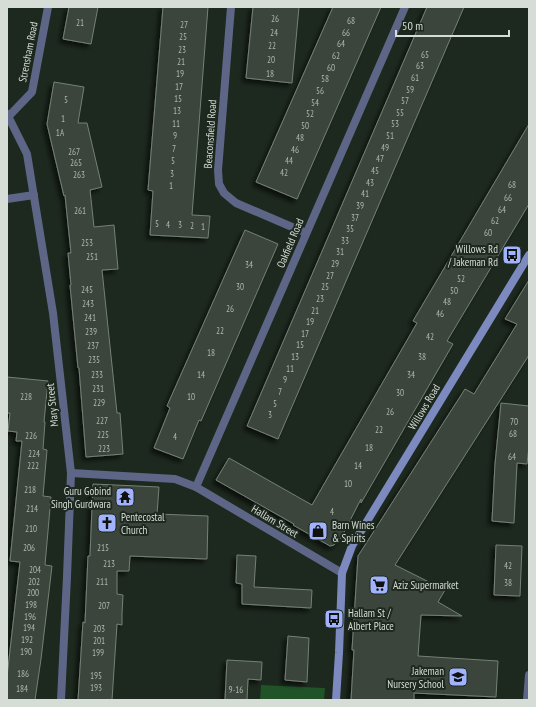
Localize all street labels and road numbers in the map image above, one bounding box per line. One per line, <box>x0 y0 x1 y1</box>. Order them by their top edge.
street label: Strensham Road <box>15 20 41 83</box>
street label: Beaconsfield Road <box>201 99 219 169</box>
street label: Oakfield Road <box>273 216 307 270</box>
street label: Willows Road <box>405 381 443 432</box>
street label: Mary Street <box>43 383 61 427</box>
street label: Hallam Street <box>249 502 301 540</box>

